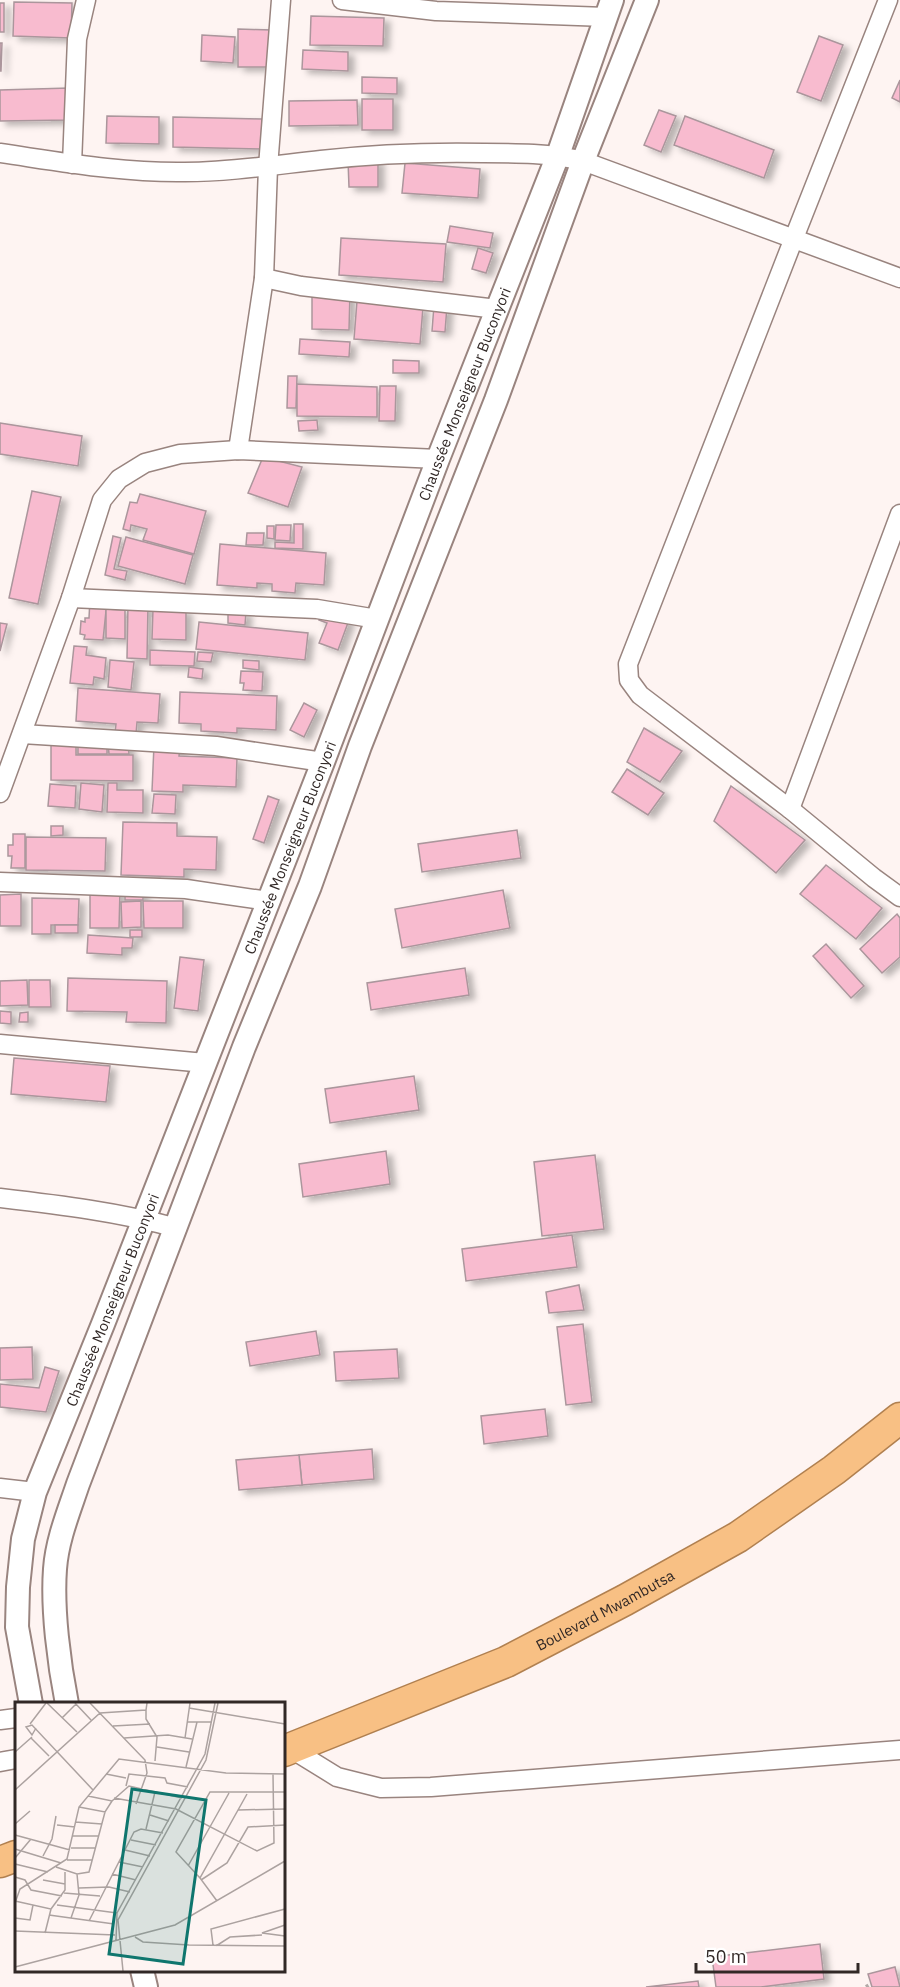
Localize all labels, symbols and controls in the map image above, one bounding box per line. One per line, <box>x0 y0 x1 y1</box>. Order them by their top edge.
street label: Chaussée Monseigneur Buconyori <box>414 285 514 503</box>
street label: Chaussée Monseigneur Buconyori <box>239 738 340 957</box>
street label: Chaussée Monseigneur Buconyori <box>61 1191 163 1409</box>
street label: Boulevard Mwambutsa <box>532 1565 678 1654</box>
inset map <box>15 1702 285 1972</box>
scale bar <box>696 1936 858 1974</box>
text: 50 m <box>705 1945 747 1968</box>

